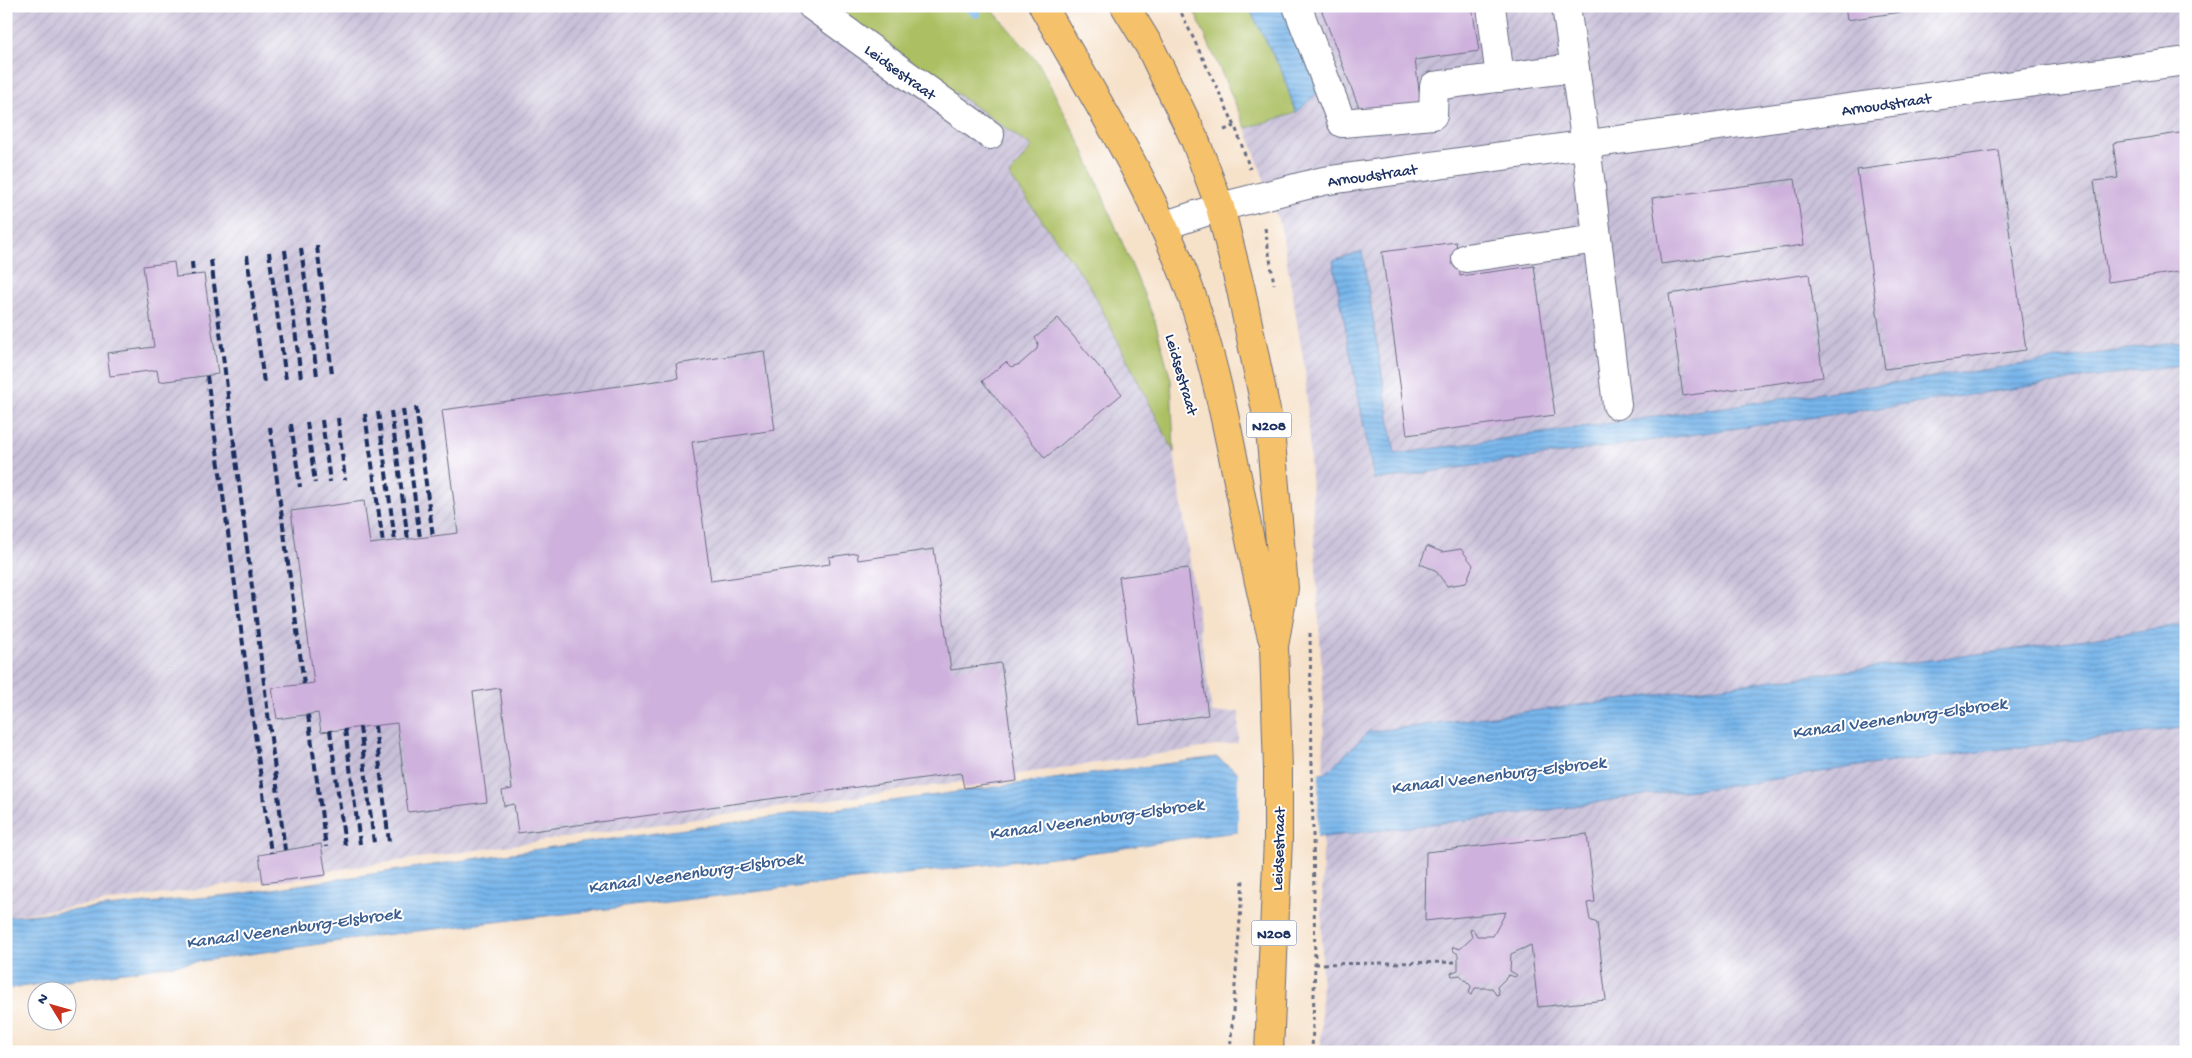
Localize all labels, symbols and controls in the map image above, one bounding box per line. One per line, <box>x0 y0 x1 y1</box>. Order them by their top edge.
street label: Leidsestraat <box>860 42 939 107</box>
street label: Arnoudstraat <box>1840 91 1934 122</box>
street label: Arnoudstraat <box>1326 162 1420 193</box>
street label: Leidsestraat <box>1159 332 1201 419</box>
road number: N208 <box>1246 412 1292 438</box>
water label: Kanaal Veenenburg-Elsbroek <box>1791 694 2010 745</box>
water label: Kanaal Veenenburg-Elsbroek <box>1390 753 1609 800</box>
water label: Kanaal Veenenburg-Elsbroek <box>988 795 1207 846</box>
street label: Leidsestraat <box>1270 806 1292 891</box>
water label: Kanaal Veenenburg-Elsbroek <box>587 849 806 900</box>
water label: Kanaal Veenenburg-Elsbroek <box>185 904 404 955</box>
road number: N208 <box>1252 920 1296 946</box>
north arrow <box>28 980 78 1030</box>
text: N <box>34 991 53 1008</box>

